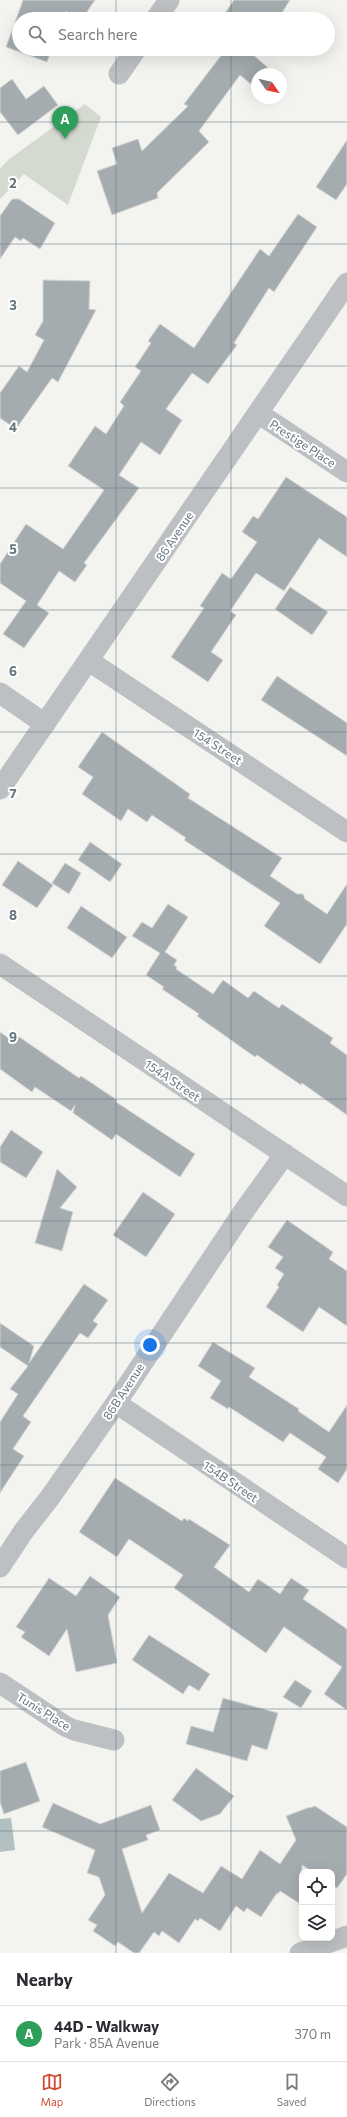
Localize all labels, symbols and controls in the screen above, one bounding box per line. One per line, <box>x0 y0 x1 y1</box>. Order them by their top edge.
search box <box>12 12 335 56</box>
icon: search <box>26 23 48 45</box>
text: Search here <box>58 25 137 43</box>
north arrow <box>251 68 287 104</box>
pin: A <box>52 106 78 139</box>
text: 2 <box>9 175 17 191</box>
text: 3 <box>9 297 17 313</box>
street label: Prestige Place <box>267 416 339 470</box>
text: 4 <box>9 419 17 435</box>
street label: 86 Avenue <box>152 509 196 563</box>
text: 5 <box>9 541 17 557</box>
text: 6 <box>9 663 17 679</box>
street label: 154 Street <box>191 725 245 767</box>
text: 7 <box>9 785 17 801</box>
text: 8 <box>9 907 17 923</box>
text: 9 <box>9 1029 17 1045</box>
street label: 154A Street <box>143 1056 203 1104</box>
your location <box>140 1335 160 1355</box>
street label: 86B Avenue <box>100 1360 146 1422</box>
street label: 154B Street <box>201 1458 261 1505</box>
street label: Tunis Place <box>15 1689 73 1733</box>
map controls <box>299 1869 335 1941</box>
button: locate <box>299 1869 335 1905</box>
button: layers <box>299 1905 335 1941</box>
text: Nearby <box>16 1969 73 1990</box>
text: 44D - Walkway <box>54 2017 159 2035</box>
text: A <box>24 2026 34 2042</box>
text: 370 m <box>294 2026 331 2042</box>
text: Park · 85A Avenue <box>54 2035 159 2051</box>
tab: Map <box>41 2071 63 2108</box>
tab: Directions <box>144 2071 196 2108</box>
tab: Saved <box>277 2071 306 2108</box>

